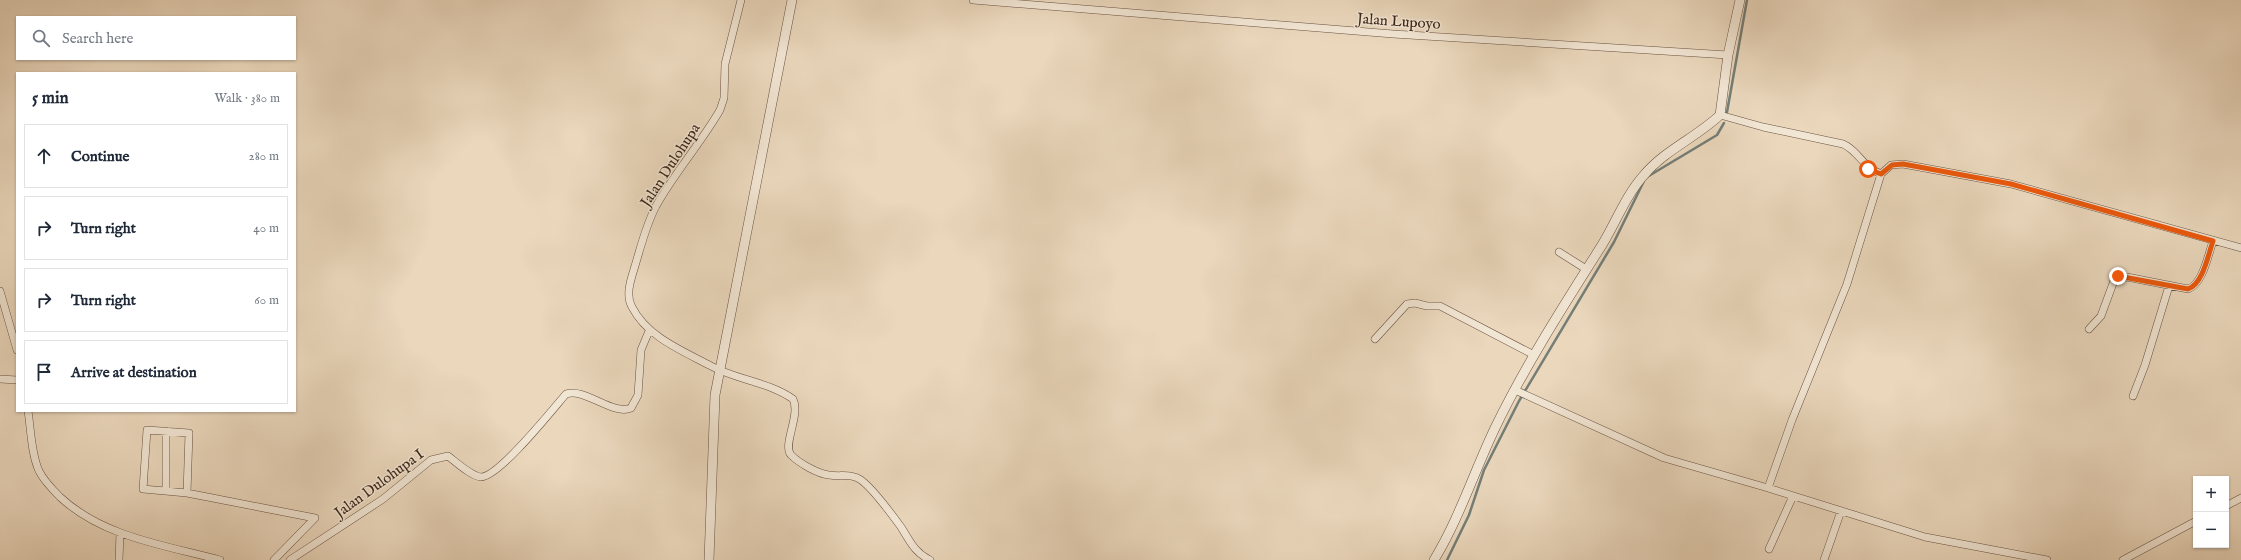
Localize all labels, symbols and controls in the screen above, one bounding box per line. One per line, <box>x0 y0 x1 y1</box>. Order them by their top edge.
street label: Jalan Lupoyo <box>1355 9 1441 34</box>
search box <box>16 16 296 60</box>
icon: search <box>30 27 52 49</box>
text: Search here <box>62 29 133 48</box>
text: 5 min <box>32 88 69 109</box>
text: Walk · 380 m <box>215 90 280 107</box>
street label: Jalan Dulohupa <box>635 119 705 212</box>
icon: ahead <box>33 145 55 167</box>
text: Continue <box>71 147 129 166</box>
text: 280 m <box>249 148 279 165</box>
route start <box>1859 160 1877 178</box>
icon: right <box>33 217 55 239</box>
text: Turn right <box>71 219 136 238</box>
text: 40 m <box>253 220 279 237</box>
route end <box>2109 267 2127 285</box>
icon: right <box>33 289 55 311</box>
text: Turn right <box>71 291 136 310</box>
text: 60 m <box>254 292 279 309</box>
icon: arrive <box>33 361 55 383</box>
text: Arrive at destination <box>71 363 197 382</box>
street label: Jalan Dulohupa I <box>329 444 428 523</box>
map controls <box>2193 476 2229 548</box>
button: + <box>2193 476 2229 512</box>
button: − <box>2193 512 2229 548</box>

